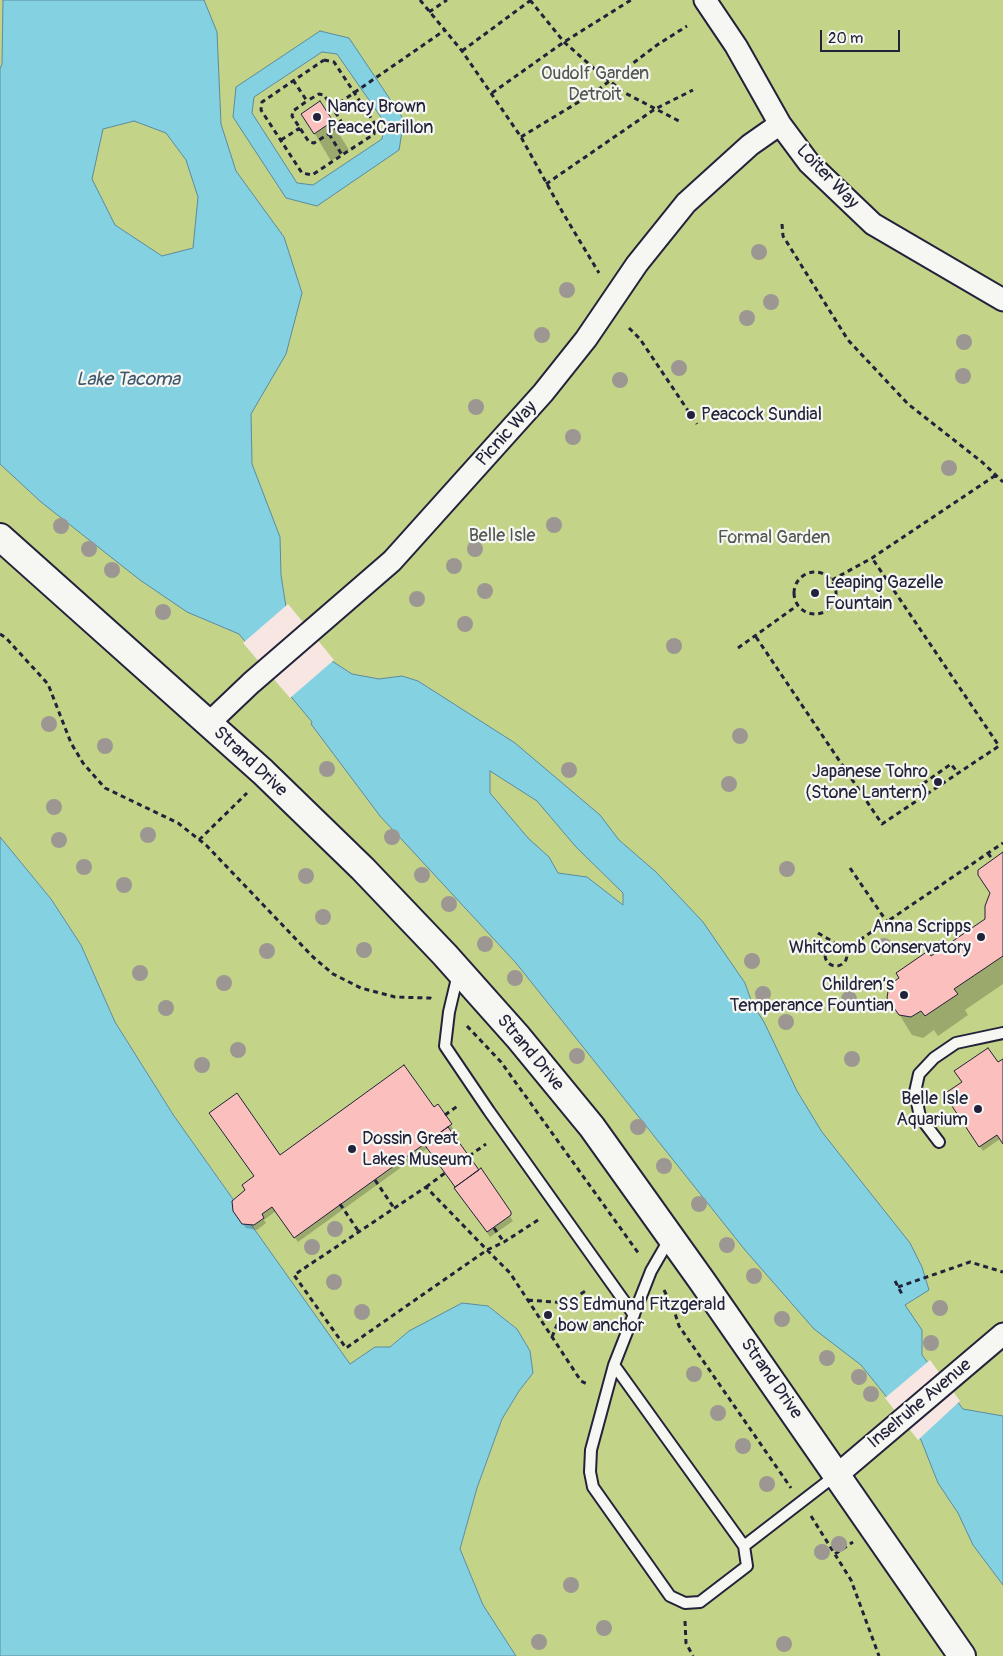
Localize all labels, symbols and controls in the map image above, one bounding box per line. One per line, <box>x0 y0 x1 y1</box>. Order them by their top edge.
scale bar <box>823 20 903 52</box>
text: 20 m <box>828 29 863 48</box>
park label: Oudolf Garden Detroit <box>541 63 649 106</box>
place label: Nancy Brown Peace Carillon <box>327 96 433 138</box>
marker: Nancy Brown Peace Carillon <box>311 111 323 123</box>
street label: Loiter Way <box>791 140 863 214</box>
water label: Lake Tacoma <box>76 369 180 391</box>
street label: Picnic Way <box>472 397 542 471</box>
place label: Peacock Sundial <box>701 404 822 426</box>
marker: Peacock Sundial <box>685 409 697 421</box>
park label: Belle Isle <box>469 525 535 547</box>
park label: Formal Garden <box>718 527 830 549</box>
place label: Leaping Gazelle Fountain <box>825 572 943 614</box>
marker: Leaping Gazelle Fountain <box>809 587 821 599</box>
street label: Strand Drive <box>208 722 292 802</box>
place label: Japanese Tohro (Stone Lantern) <box>805 761 928 804</box>
marker: Japanese Tohro (Stone Lantern) <box>932 776 944 788</box>
place label: Anna Scripps Whitcomb Conservatory <box>789 916 971 959</box>
marker: Anna Scripps Whitcomb Conservatory <box>975 931 987 943</box>
place label: Children’s Temperance Fountian <box>730 974 894 1016</box>
marker: Children’s Temperance Fountian <box>898 989 910 1001</box>
street label: Strand Drive <box>492 1010 568 1096</box>
place label: Belle Isle Aquarium <box>896 1088 968 1130</box>
marker: Belle Isle Aquarium <box>972 1103 984 1115</box>
place label: Dossin Great Lakes Museum <box>362 1128 472 1170</box>
marker: Dossin Great Lakes Museum <box>346 1143 358 1155</box>
place label: SS Edmund Fitzgerald bow anchor <box>558 1294 726 1336</box>
marker: SS Edmund Fitzgerald bow anchor <box>542 1309 554 1321</box>
street label: Strand Drive <box>735 1335 807 1423</box>
street label: Inselruhe Avenue <box>864 1355 976 1453</box>

